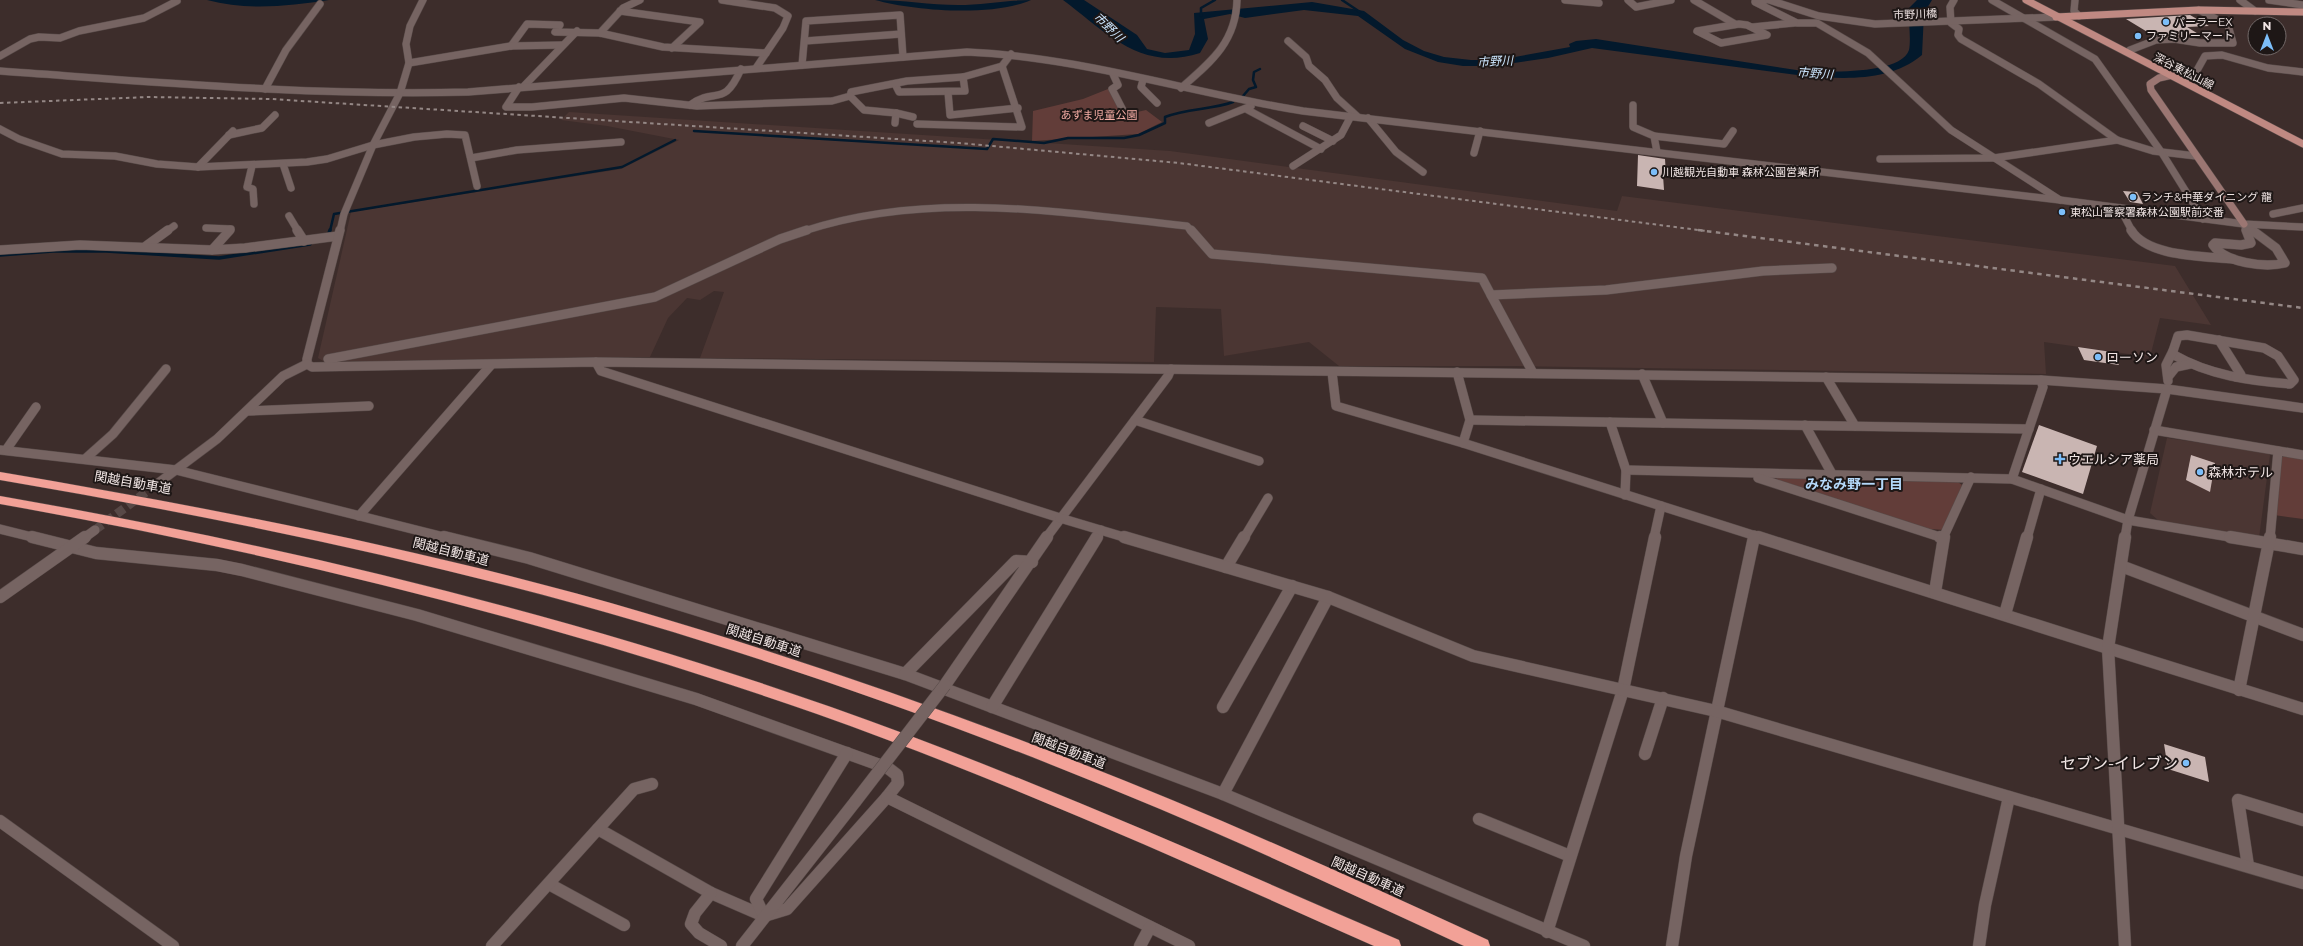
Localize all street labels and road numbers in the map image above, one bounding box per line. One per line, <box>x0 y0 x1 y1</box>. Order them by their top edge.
street label: 市野川橋 <box>1893 6 1937 22</box>
street label: 深谷東松山線 <box>2151 50 2217 92</box>
street label: 関越自動車道 <box>93 467 173 497</box>
street label: 関越自動車道 <box>411 534 491 568</box>
street label: 関越自動車道 <box>724 620 804 660</box>
street label: 関越自動車道 <box>1030 729 1108 771</box>
street label: 関越自動車道 <box>1329 853 1407 899</box>

